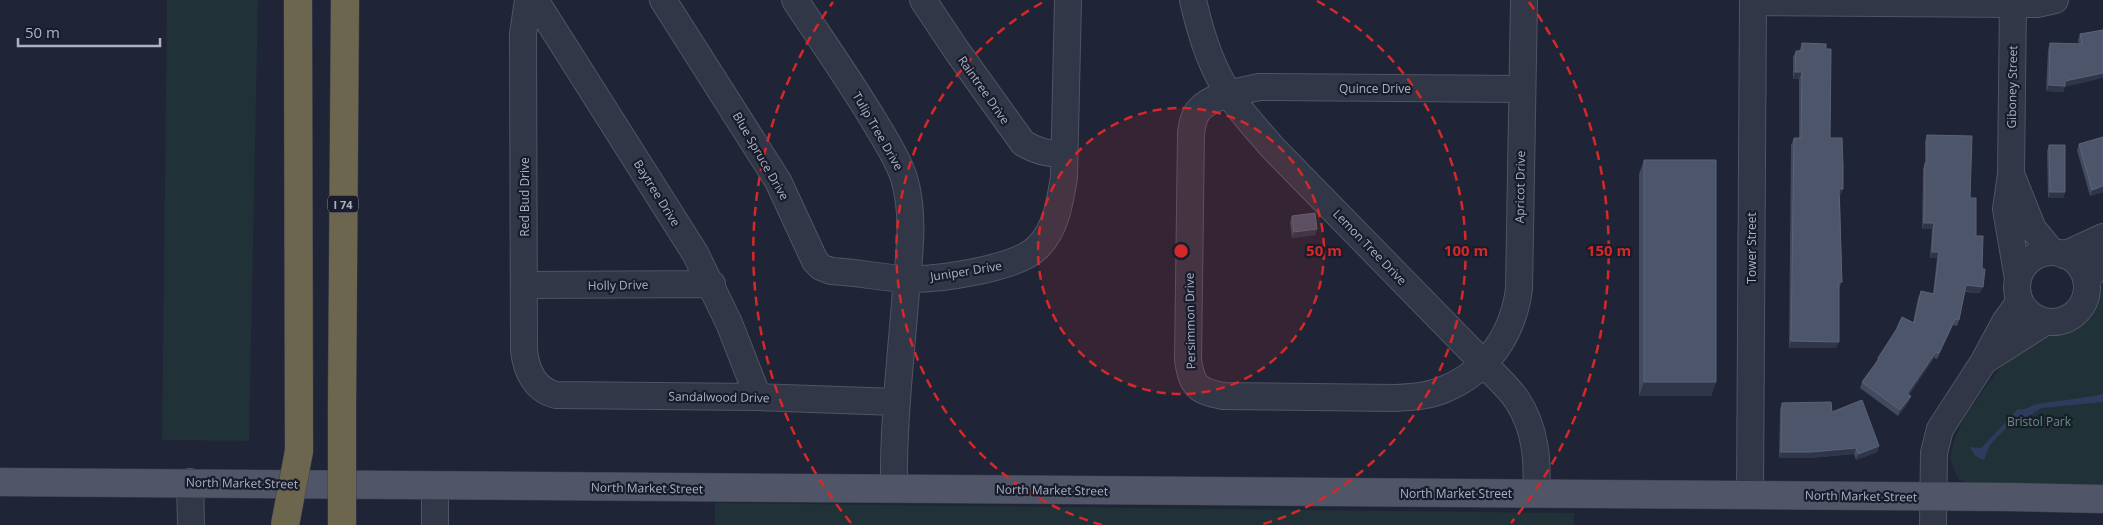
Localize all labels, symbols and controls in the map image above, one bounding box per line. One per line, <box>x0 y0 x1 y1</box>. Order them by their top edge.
scale bar <box>18 15 160 47</box>
text: 50 m <box>25 22 60 42</box>
street label: Giboney Street <box>2003 45 2021 129</box>
street label: Raintree Drive <box>954 53 1014 128</box>
street label: Quince Drive <box>1339 80 1411 97</box>
street label: Tulip Tree Drive <box>849 89 907 174</box>
street label: Blue Spruce Drive <box>729 109 793 203</box>
street label: Apricot Drive <box>1511 150 1529 223</box>
street label: Baytree Drive <box>630 156 684 230</box>
street label: Red Bud Drive <box>516 157 533 237</box>
road number: I 74 <box>328 195 358 212</box>
street label: Lemon Tree Drive <box>1329 205 1411 289</box>
street label: Tower Street <box>1743 212 1760 284</box>
text: 50 m <box>1306 240 1342 260</box>
text: 100 m <box>1444 240 1488 260</box>
text: 150 m <box>1587 240 1631 260</box>
centre of rings <box>1172 242 1190 260</box>
street label: Juniper Drive <box>928 257 1003 285</box>
street label: Persimmon Drive <box>1181 272 1199 370</box>
street label: Holly Drive <box>588 276 649 294</box>
street label: Sandalwood Drive <box>668 388 770 406</box>
park label: Bristol Park <box>2007 413 2072 430</box>
street label: North Market Street <box>186 474 298 492</box>
street label: North Market Street <box>591 479 703 497</box>
street label: North Market Street <box>996 481 1108 499</box>
street label: North Market Street <box>1400 485 1512 502</box>
street label: North Market Street <box>1805 487 1917 505</box>

